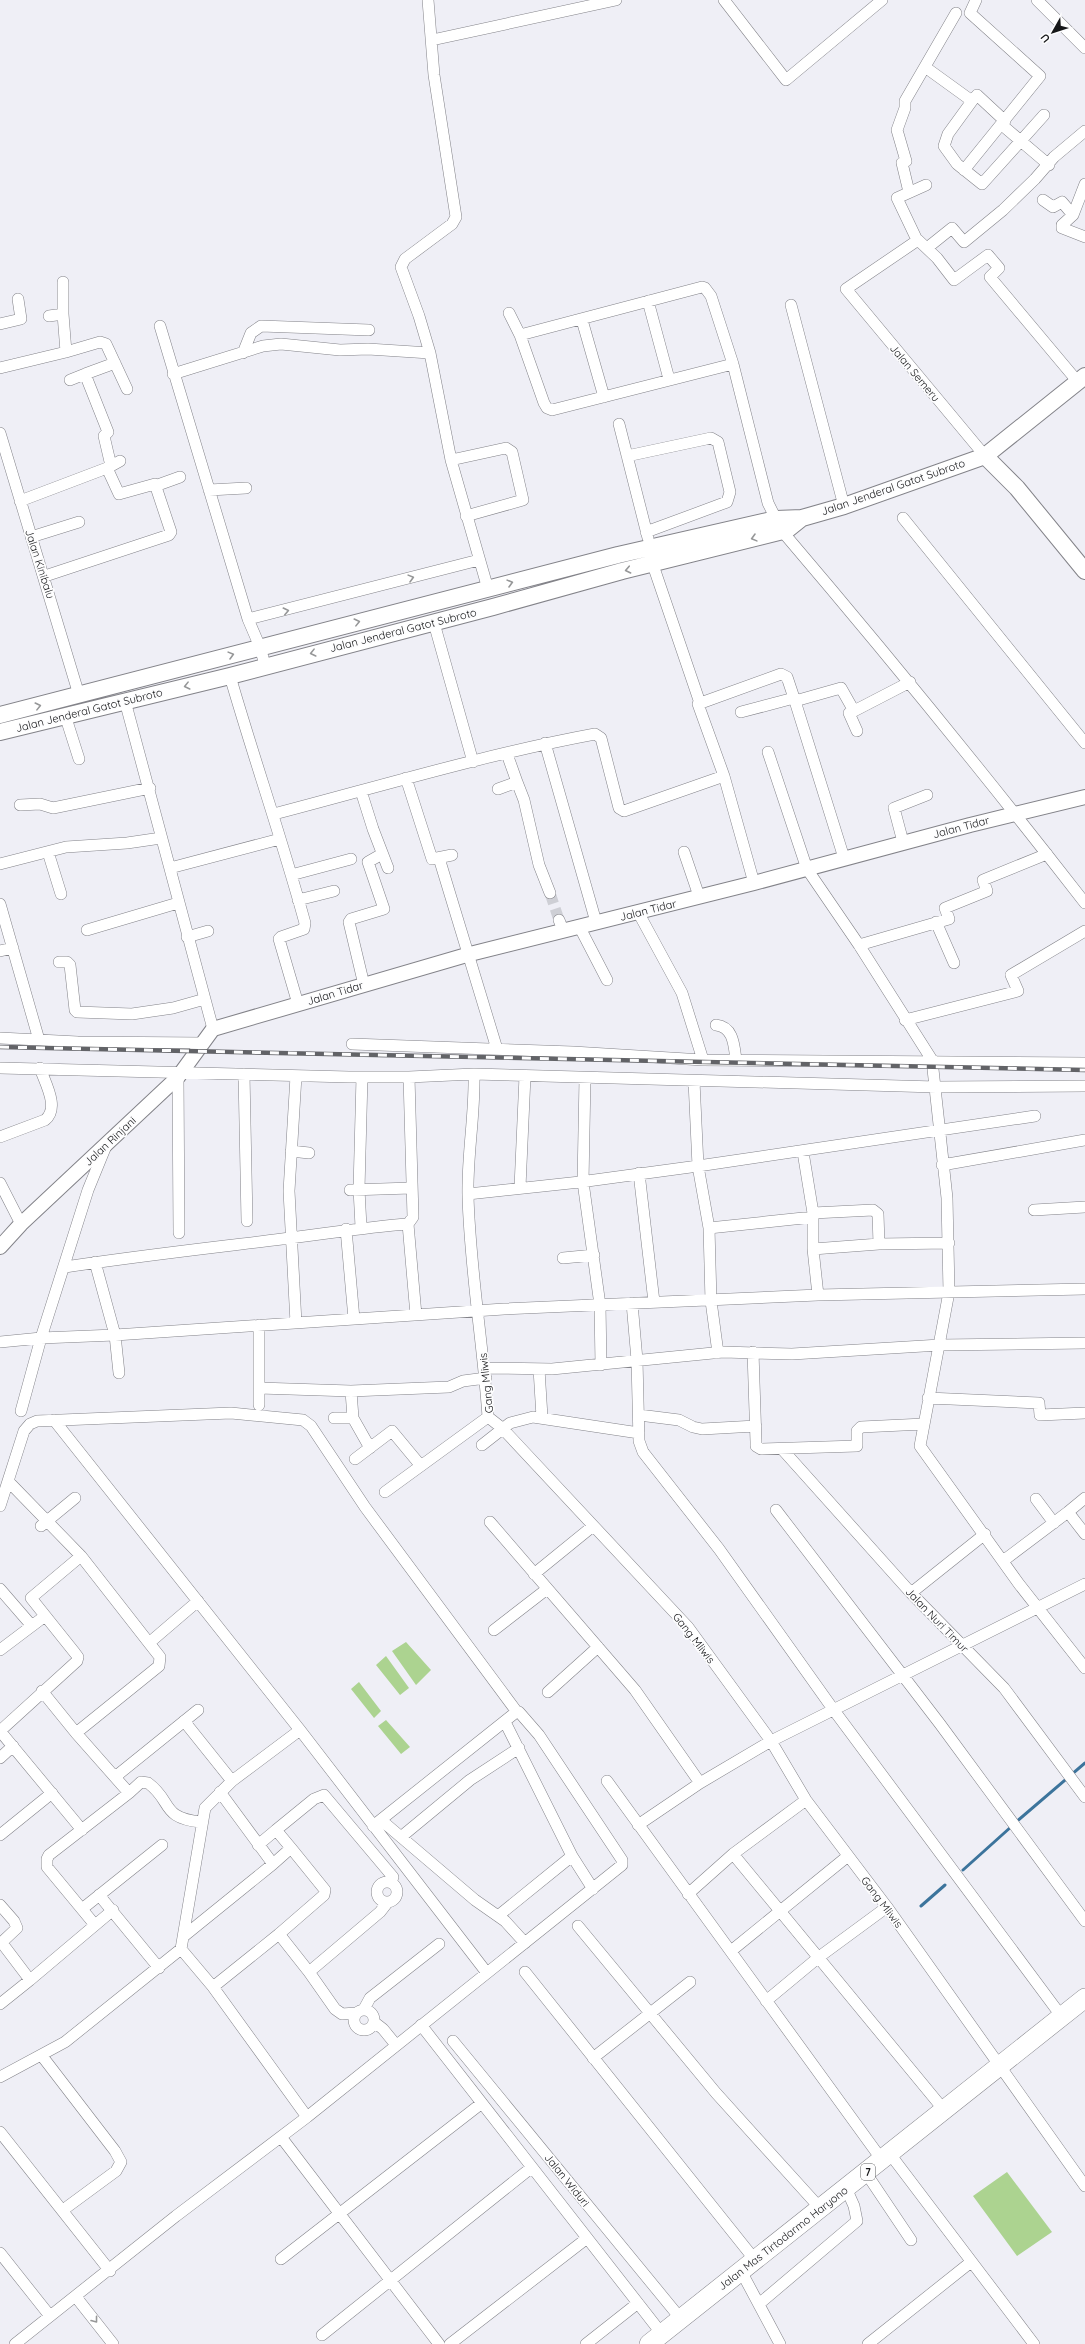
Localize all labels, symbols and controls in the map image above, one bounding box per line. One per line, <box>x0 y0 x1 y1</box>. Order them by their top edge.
north arrow <box>1033 12 1073 52</box>
text: U <box>1037 31 1053 46</box>
street label: Jalan Semeru <box>887 341 943 405</box>
street label: Jalan Jenderal Gatot Subroto <box>819 456 967 518</box>
street label: Jalan Kinibalu <box>22 528 58 600</box>
one-way arrow <box>751 533 758 542</box>
one-way arrow <box>625 565 631 573</box>
one-way arrow <box>408 574 415 582</box>
one-way arrow <box>507 580 513 588</box>
street label: Jalan Jenderal Gatot Subroto <box>328 605 478 655</box>
one-way arrow <box>282 607 289 616</box>
one-way arrow <box>354 619 360 627</box>
one-way arrow <box>310 649 316 657</box>
one-way arrow <box>228 651 234 659</box>
one-way arrow <box>184 681 191 690</box>
street label: Jalan Jenderal Gatot Subroto <box>14 685 164 735</box>
one-way arrow <box>35 702 41 710</box>
street label: Jalan Tidar <box>931 813 992 841</box>
street label: Jalan Tidar <box>618 896 679 924</box>
street label: Jalan Tidar <box>305 978 366 1008</box>
street label: Jalan Rinjani <box>81 1113 139 1169</box>
street label: Gang Mliwis <box>476 1352 496 1414</box>
street label: Jalan Nuri Timur <box>902 1585 972 1656</box>
street label: Gang Mliwis <box>670 1610 718 1666</box>
street label: Gang Mliwis <box>858 1874 906 1930</box>
street label: Jalan Widuri <box>541 2151 593 2209</box>
road number: 7 <box>861 2164 875 2180</box>
street label: Jalan Mas Tirtodarmo Haryono <box>715 2183 851 2293</box>
one-way arrow <box>90 2316 97 2323</box>

